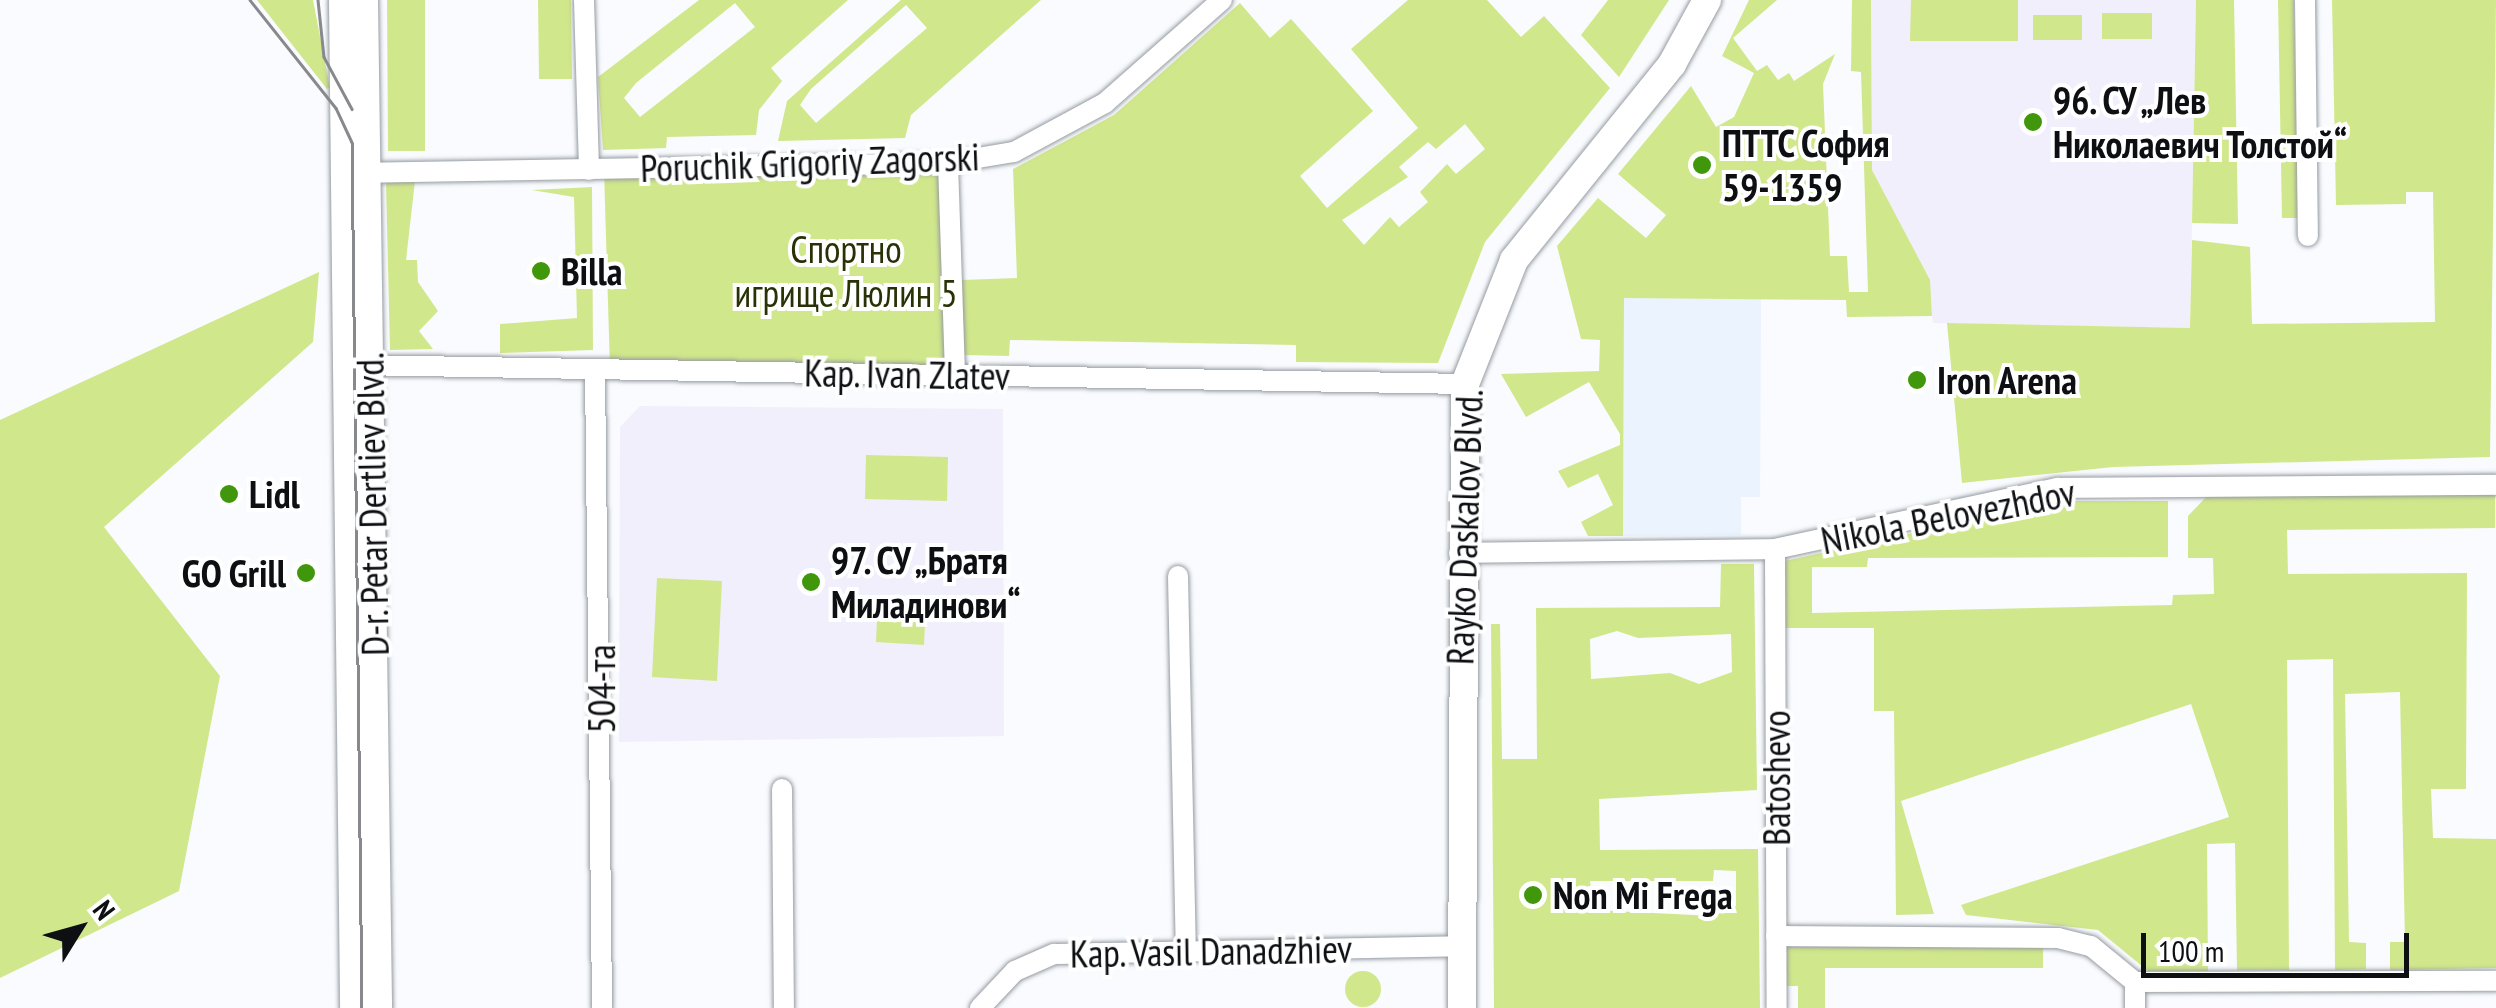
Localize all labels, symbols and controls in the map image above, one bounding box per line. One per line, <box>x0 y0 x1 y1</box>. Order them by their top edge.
place label: 96. СУ „Лев Николаевич Толстой“ <box>2053 77 2348 166</box>
marker: 96. СУ „Лев Николаевич Толстой“ <box>2022 111 2044 133</box>
place label: ПТТС София 59-1359 <box>1722 120 1891 210</box>
street label: Poruchik Grigoriy Zagorski <box>638 133 982 191</box>
marker: ПТТС София 59-1359 <box>1691 154 1713 176</box>
park label: Спортно игрище Люлин 5 <box>735 226 957 316</box>
place label: Billa <box>561 248 622 294</box>
marker: Billa <box>530 260 552 282</box>
street label: Kap. Ivan Zlatev <box>802 349 1012 399</box>
street label: D-r. Petar Dertliev Blvd. <box>347 350 397 658</box>
place label: Iron Arena <box>1937 357 2078 403</box>
marker: Iron Arena <box>1906 369 1928 391</box>
street label: Rayko Daskalov Blvd. <box>1436 388 1492 666</box>
street label: Nikola Belovezhdov <box>1817 469 2079 563</box>
place label: Lidl <box>249 471 300 517</box>
marker: Lidl <box>218 483 240 505</box>
place label: 97. СУ „Братя Миладинови“ <box>831 537 1020 626</box>
place label: GO Grill <box>181 550 286 596</box>
marker: GO Grill <box>295 562 317 584</box>
marker: 97. СУ „Братя Миладинови“ <box>800 571 822 593</box>
street label: 504-та <box>578 644 624 734</box>
street label: Batoshevo <box>1753 710 1799 846</box>
place label: Non Mi Frega <box>1553 872 1733 918</box>
north arrow <box>30 878 130 978</box>
marker: Non Mi Frega <box>1522 884 1544 906</box>
text: N <box>85 892 124 927</box>
scale bar <box>2146 913 2414 975</box>
street label: Kap. Vasil Danadzhiev <box>1068 926 1354 976</box>
text: 100 m <box>2158 931 2224 970</box>

